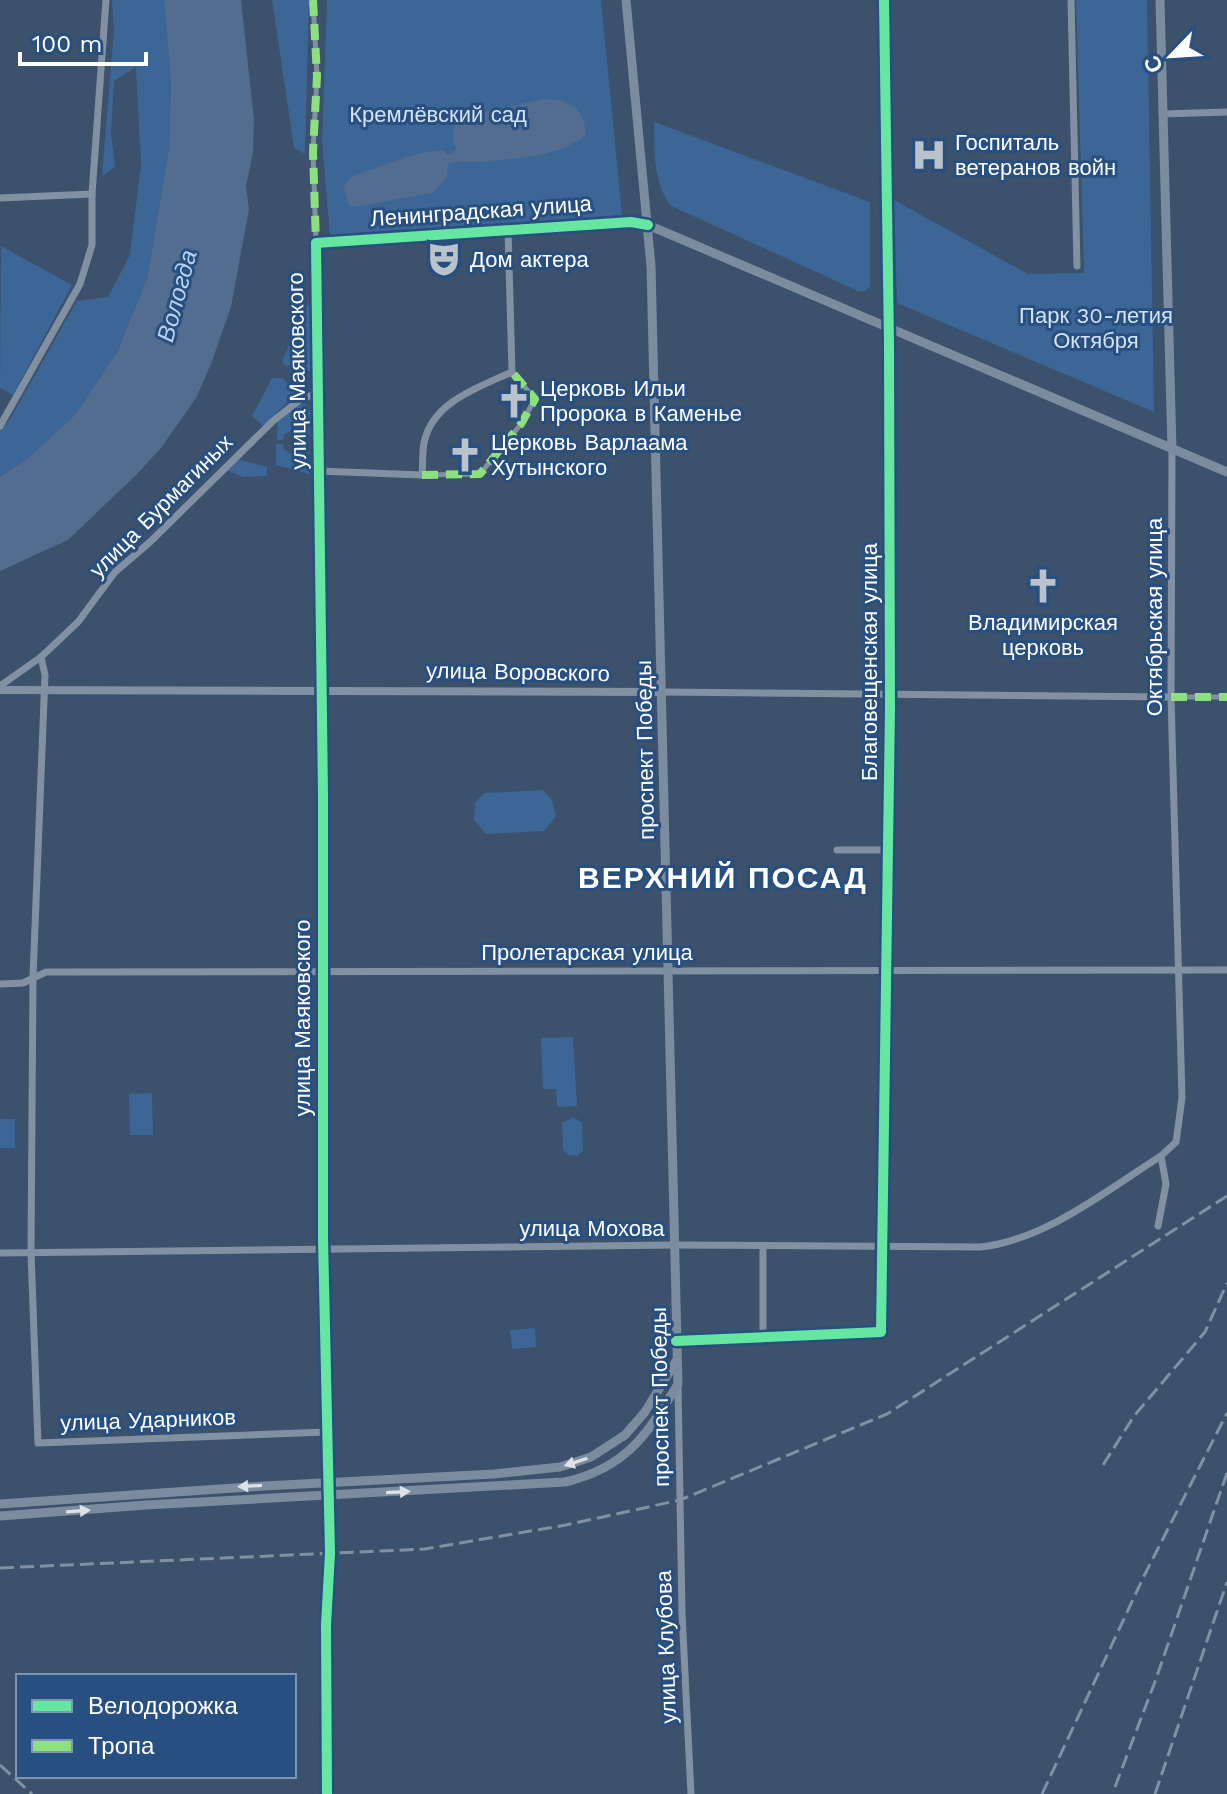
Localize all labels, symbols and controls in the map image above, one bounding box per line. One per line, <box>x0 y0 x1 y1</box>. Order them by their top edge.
scale bar <box>20 16 146 66</box>
north arrow <box>1131 16 1211 96</box>
text: 100 m <box>32 30 102 58</box>
text: С <box>1139 52 1168 77</box>
park label: Кремлёвский сад <box>349 102 527 127</box>
place label: Госпиталь ветеранов войн <box>955 130 1116 180</box>
hospital icon: Госпиталь ветеранов войн <box>910 136 948 174</box>
street label: Ленинградская улица <box>369 191 593 231</box>
theatre icon: Дом актера <box>425 240 463 278</box>
water label: Вологда <box>151 247 203 345</box>
place label: Дом актера <box>470 247 589 272</box>
street label: улица Маяковского <box>283 272 311 470</box>
park label: Парк 30-летия Октября <box>1019 303 1173 353</box>
place label: Церковь Ильи Пророка в Каменье <box>540 376 742 426</box>
church icon: Церковь Ильи Пророка в Каменье <box>495 382 533 420</box>
street label: улица Бурмагиных <box>84 429 238 583</box>
place label: Церковь Варлаама Хутынского <box>491 430 688 480</box>
church icon: Церковь Варлаама Хутынского <box>446 436 484 474</box>
street label: Октябрьская улица <box>1142 517 1167 716</box>
street label: Благовещенская улица <box>857 542 882 781</box>
church icon: Владимирская церковь <box>1024 567 1062 605</box>
place label: Владимирская церковь <box>968 610 1118 660</box>
street label: улица Воровского <box>426 658 610 686</box>
street label: проспект Победы <box>631 660 659 840</box>
district label: ВЕРХНИЙ ПОСАД <box>578 860 868 895</box>
street label: улица Маяковского <box>290 919 315 1117</box>
street label: Пролетарская улица <box>481 940 694 965</box>
street label: улица Мохова <box>519 1216 665 1241</box>
street label: проспект Победы <box>646 1307 674 1487</box>
street label: улица Ударников <box>60 1404 236 1436</box>
one-way arrow <box>564 1457 588 1469</box>
one-way arrow <box>237 1480 262 1493</box>
one-way arrow <box>386 1485 411 1498</box>
one-way arrow <box>66 1504 91 1517</box>
street label: улица Клубова <box>651 1569 681 1724</box>
legend <box>16 1674 296 1778</box>
text: Велодорожка <box>88 1692 239 1720</box>
text: Тропа <box>88 1732 155 1760</box>

